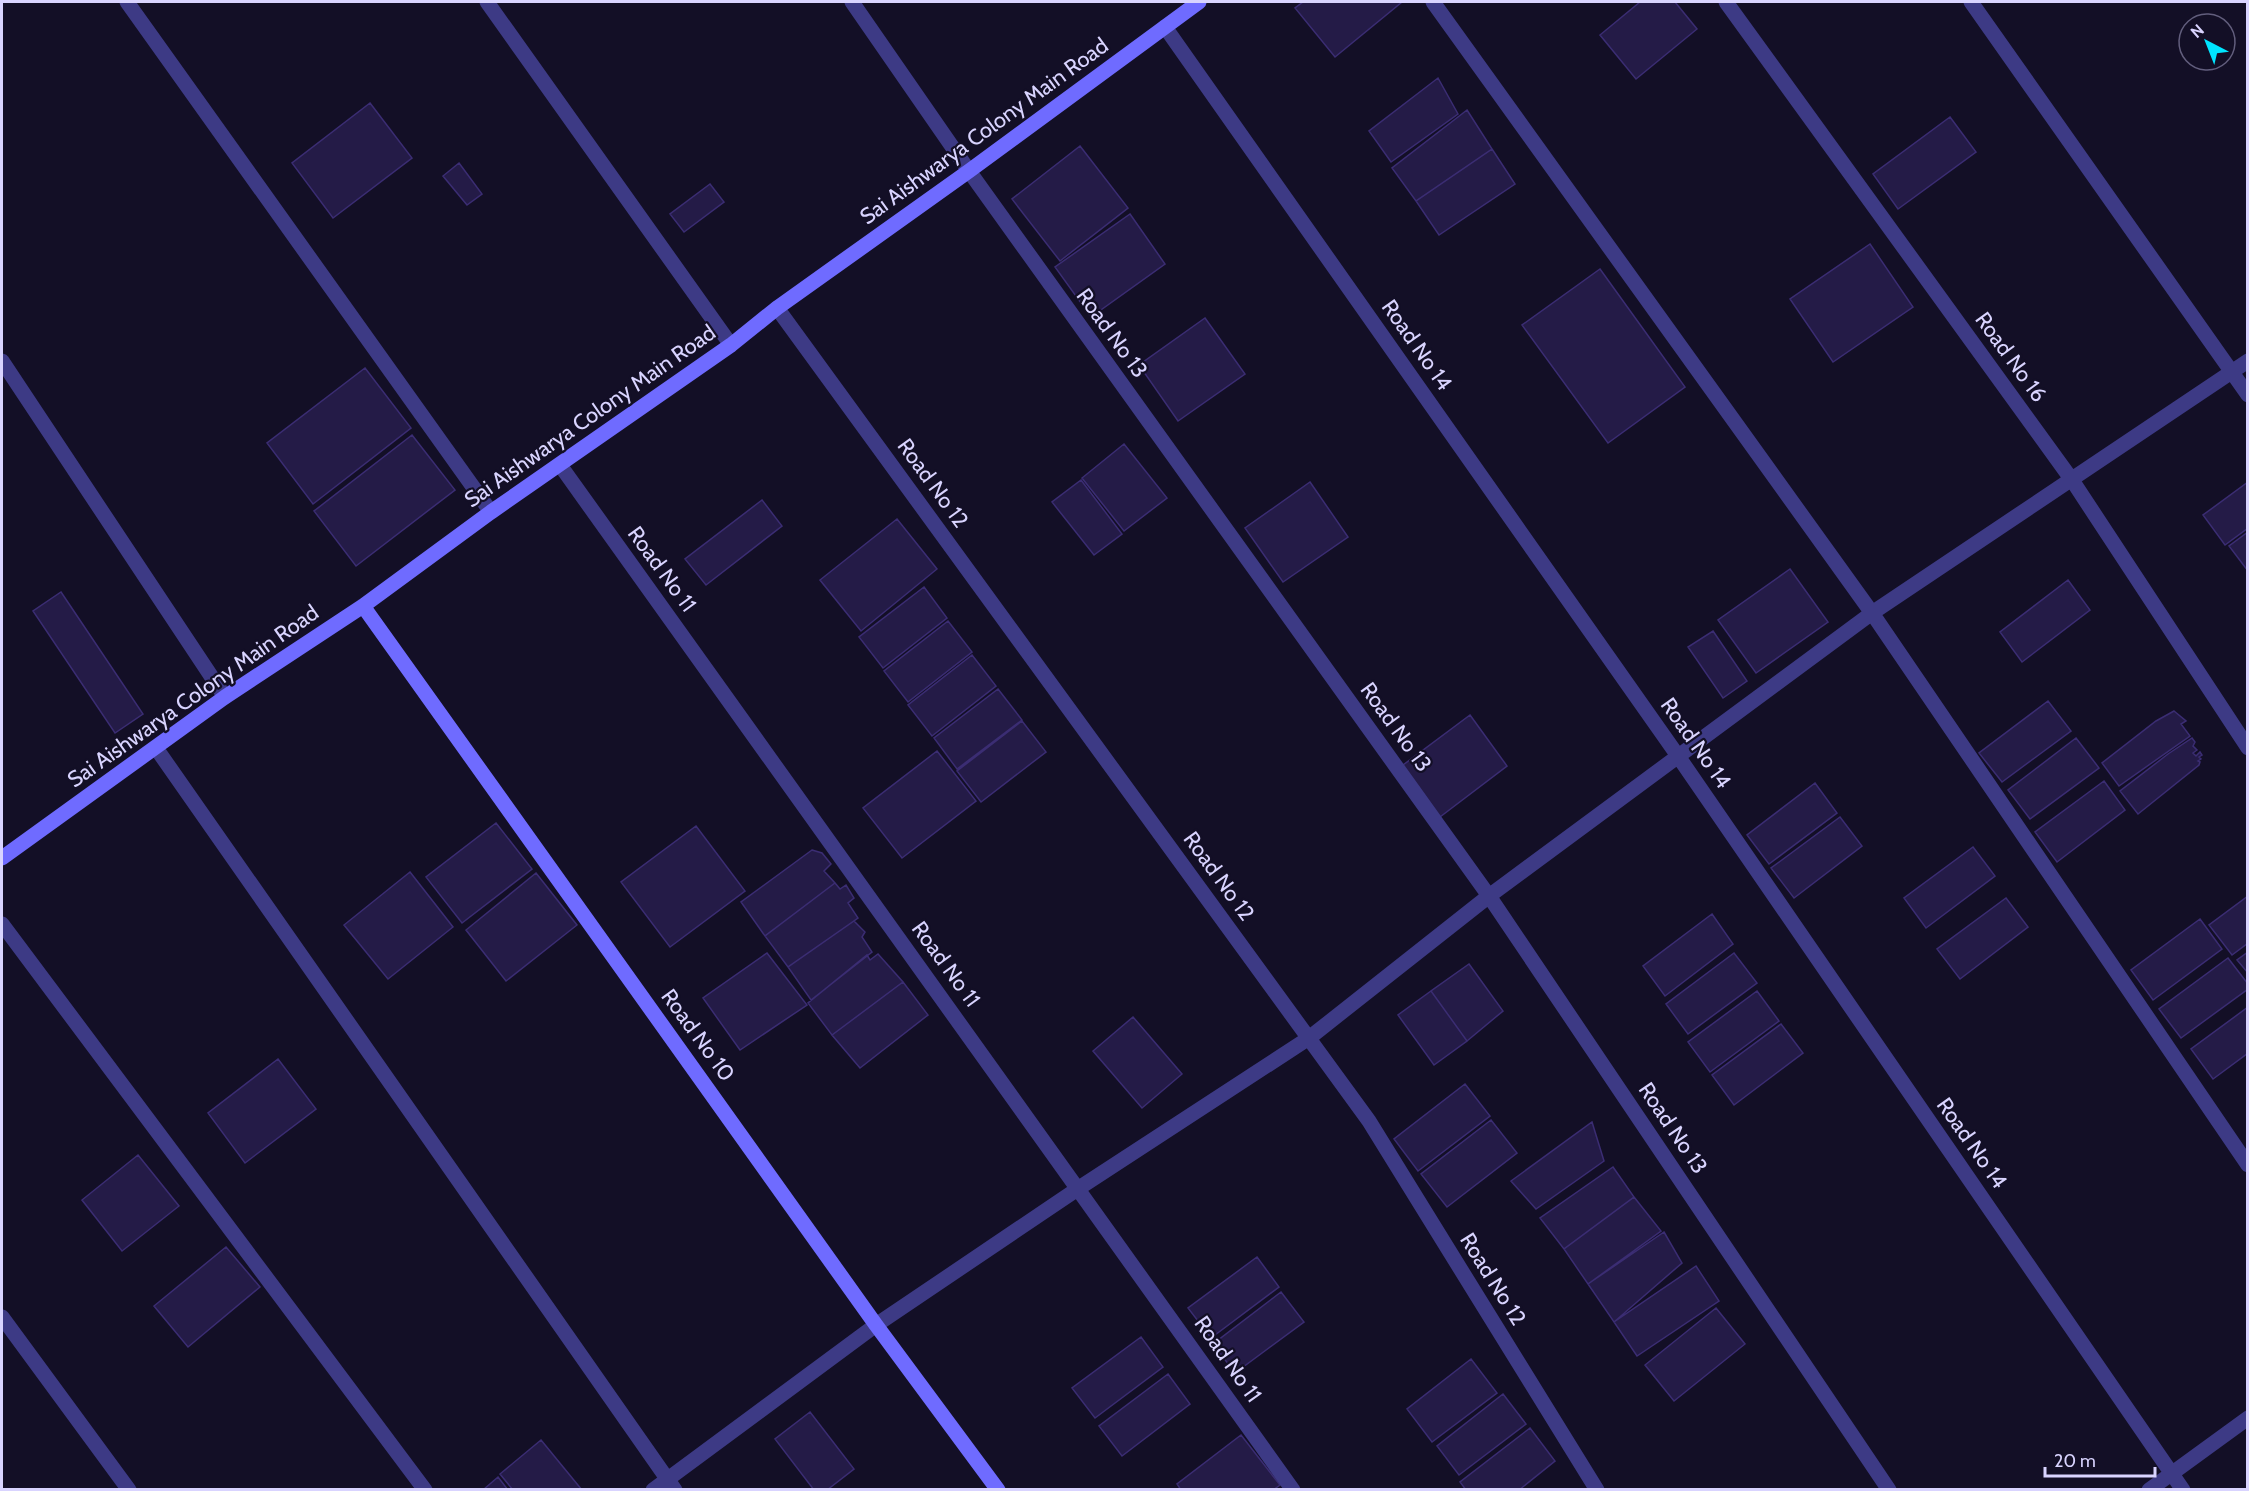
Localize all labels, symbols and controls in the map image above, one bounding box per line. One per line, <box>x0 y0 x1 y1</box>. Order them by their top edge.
north arrow <box>2177 12 2237 72</box>
text: N <box>2187 20 2208 42</box>
street label: Sai Aishwarya Colony Main Road <box>855 32 1113 230</box>
street label: Road No 13 <box>1071 283 1153 383</box>
street label: Road No 14 <box>1376 294 1458 396</box>
street label: Road No 16 <box>1969 307 2053 407</box>
street label: Sai Aishwarya Colony Main Road <box>459 319 721 513</box>
street label: Road No 12 <box>892 433 974 533</box>
street label: Road No 11 <box>622 521 702 617</box>
street label: Sai Aishwarya Colony Main Road <box>62 599 324 793</box>
street label: Road No 13 <box>1355 677 1437 777</box>
street label: Road No 14 <box>1655 692 1737 794</box>
street label: Road No 12 <box>1178 826 1260 926</box>
street label: Road No 11 <box>906 916 986 1012</box>
street label: Road No 10 <box>656 984 740 1086</box>
street label: Road No 13 <box>1633 1077 1713 1179</box>
street label: Road No 14 <box>1931 1092 2013 1194</box>
street label: Road No 12 <box>1454 1228 1532 1330</box>
street label: Road No 11 <box>1188 1311 1268 1407</box>
scale bar <box>2045 1440 2154 1478</box>
text: 20 m <box>2054 1450 2096 1472</box>

